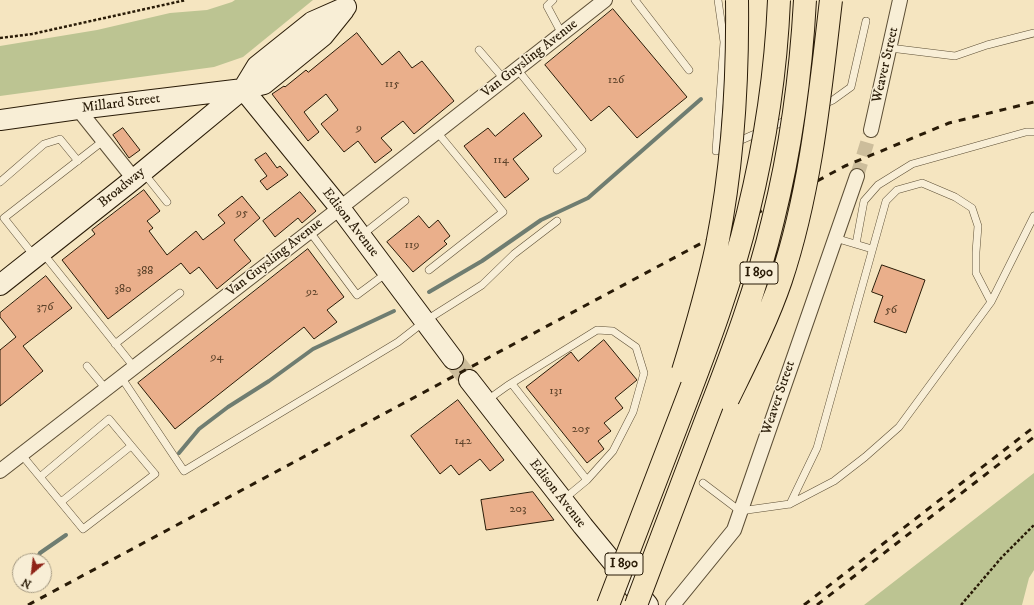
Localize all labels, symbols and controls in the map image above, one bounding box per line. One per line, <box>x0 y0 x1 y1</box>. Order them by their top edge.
street label: Van Guysling Avenue <box>479 16 581 102</box>
street label: Weaver Street <box>869 26 903 104</box>
house number: 126 <box>608 74 624 88</box>
house number: 115 <box>385 78 399 92</box>
street label: Millard Street <box>81 91 161 117</box>
house number: 9 <box>356 122 362 136</box>
house number: 114 <box>493 154 509 168</box>
street label: Broadway <box>95 164 149 212</box>
street label: Edison Avenue <box>318 185 382 261</box>
house number: 95 <box>236 207 248 221</box>
street label: Van Guysling Avenue <box>224 215 326 301</box>
house number: 119 <box>405 239 419 253</box>
road number: I 890 <box>740 262 778 284</box>
house number: 388 <box>137 265 153 279</box>
house number: 380 <box>115 283 131 297</box>
house number: 92 <box>306 286 318 300</box>
house number: 376 <box>37 301 53 315</box>
house number: 56 <box>885 304 897 318</box>
house number: 94 <box>211 351 223 365</box>
street label: Weaver Street <box>759 359 799 437</box>
house number: 131 <box>549 385 563 399</box>
house number: 205 <box>572 423 590 437</box>
house number: 142 <box>454 435 472 449</box>
street label: Edison Avenue <box>525 456 589 532</box>
house number: 203 <box>510 503 526 517</box>
north arrow <box>12 553 52 593</box>
road number: I 890 <box>605 553 643 575</box>
text: N <box>20 574 34 591</box>

